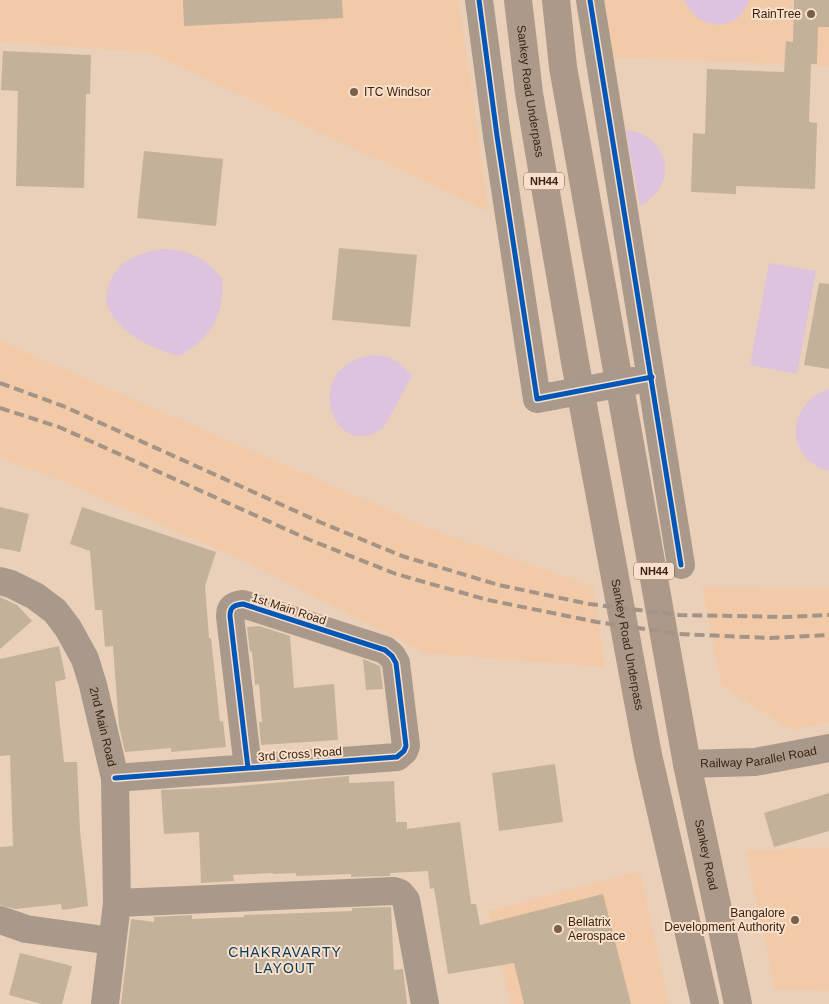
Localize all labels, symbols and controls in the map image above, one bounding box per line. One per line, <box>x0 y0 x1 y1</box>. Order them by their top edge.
place label: RainTree <box>752 7 801 21</box>
marker: RainTree <box>805 8 817 20</box>
street label: Sankey Road Underpass <box>514 24 547 158</box>
place label: ITC Windsor <box>364 85 431 99</box>
marker: ITC Windsor <box>348 86 360 98</box>
road number: NH44 <box>524 172 564 190</box>
road number: NH44 <box>634 562 674 580</box>
street label: Sankey Road Underpass <box>608 578 647 712</box>
street label: 1st Main Road <box>250 590 328 628</box>
street label: 2nd Main Road <box>87 685 119 768</box>
street label: Railway Parallel Road <box>700 743 818 771</box>
street label: 3rd Cross Road <box>258 744 342 764</box>
street label: Sankey Road <box>692 818 721 891</box>
place label: Bangalore Development Authority <box>664 906 785 934</box>
marker: Bangalore Development Authority <box>789 914 801 926</box>
place label: Bellatrix Aerospace <box>568 915 626 943</box>
marker: Bellatrix Aerospace <box>552 923 564 935</box>
district label: CHAKRAVARTY LAYOUT <box>228 944 342 976</box>

